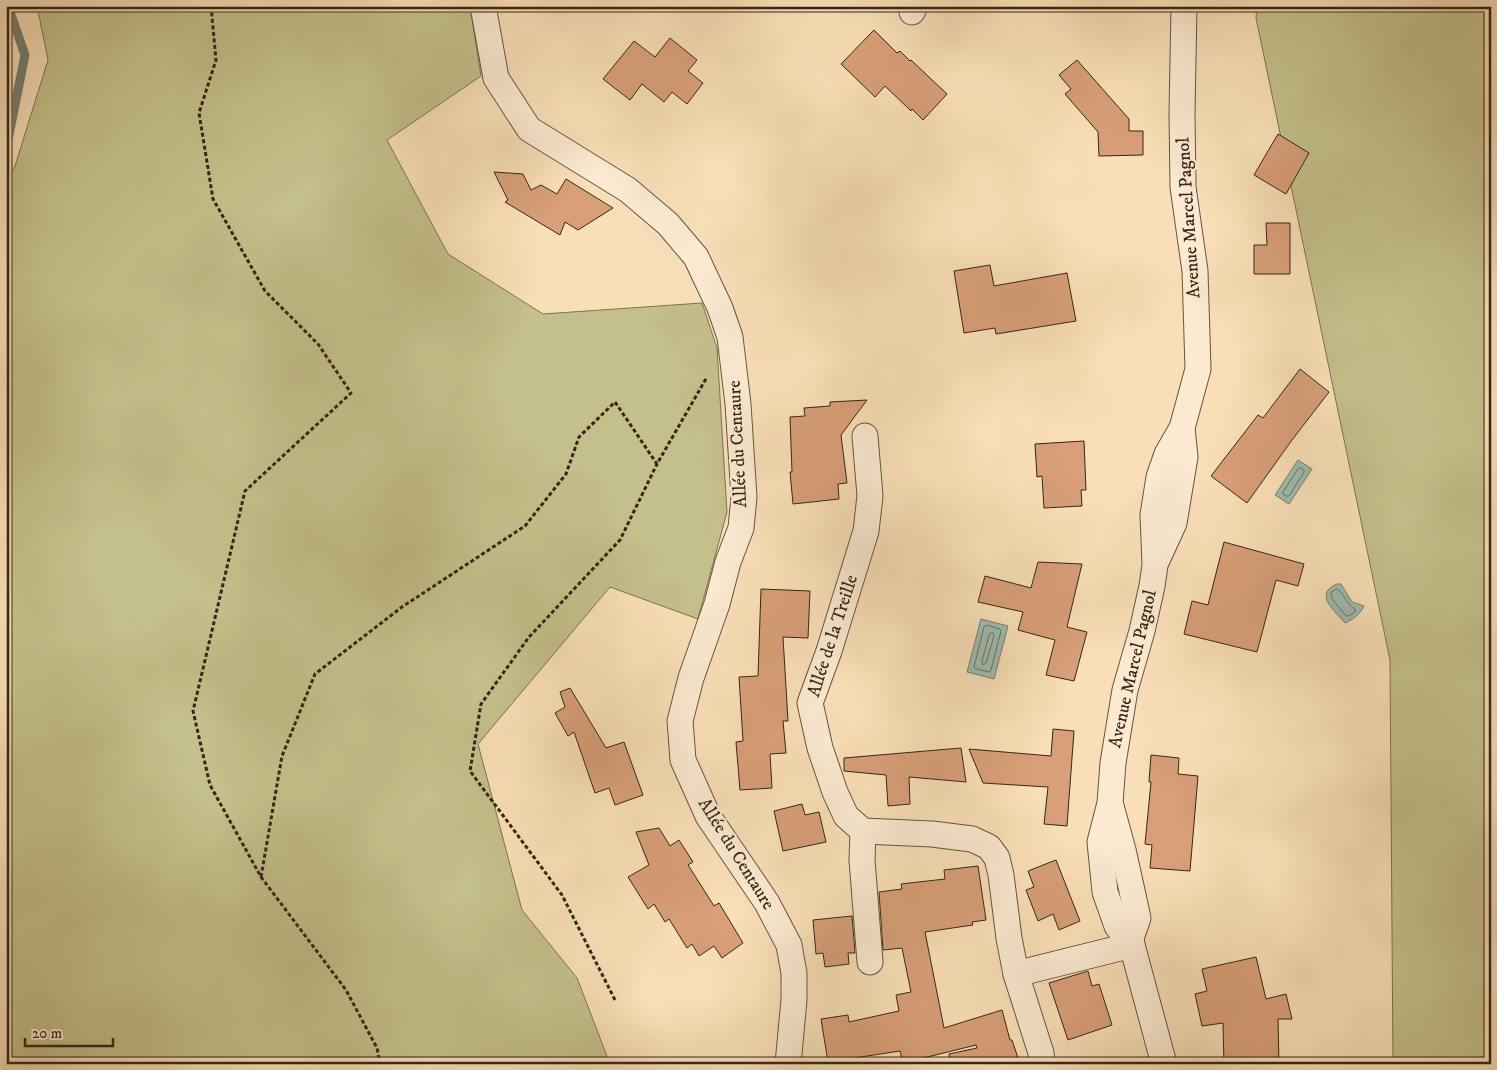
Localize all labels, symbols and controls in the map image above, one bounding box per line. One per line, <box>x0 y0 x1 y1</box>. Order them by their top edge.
street label: Avenue Marcel Pagnol <box>1172 136 1206 299</box>
street label: Allée du Centaure <box>724 380 752 508</box>
street label: Allée de la Treille <box>803 572 863 700</box>
street label: Avenue Marcel Pagnol <box>1104 587 1162 750</box>
street label: Allée du Centaure <box>693 794 779 914</box>
scale bar <box>25 1015 112 1047</box>
text: 20 m <box>32 1024 62 1043</box>

